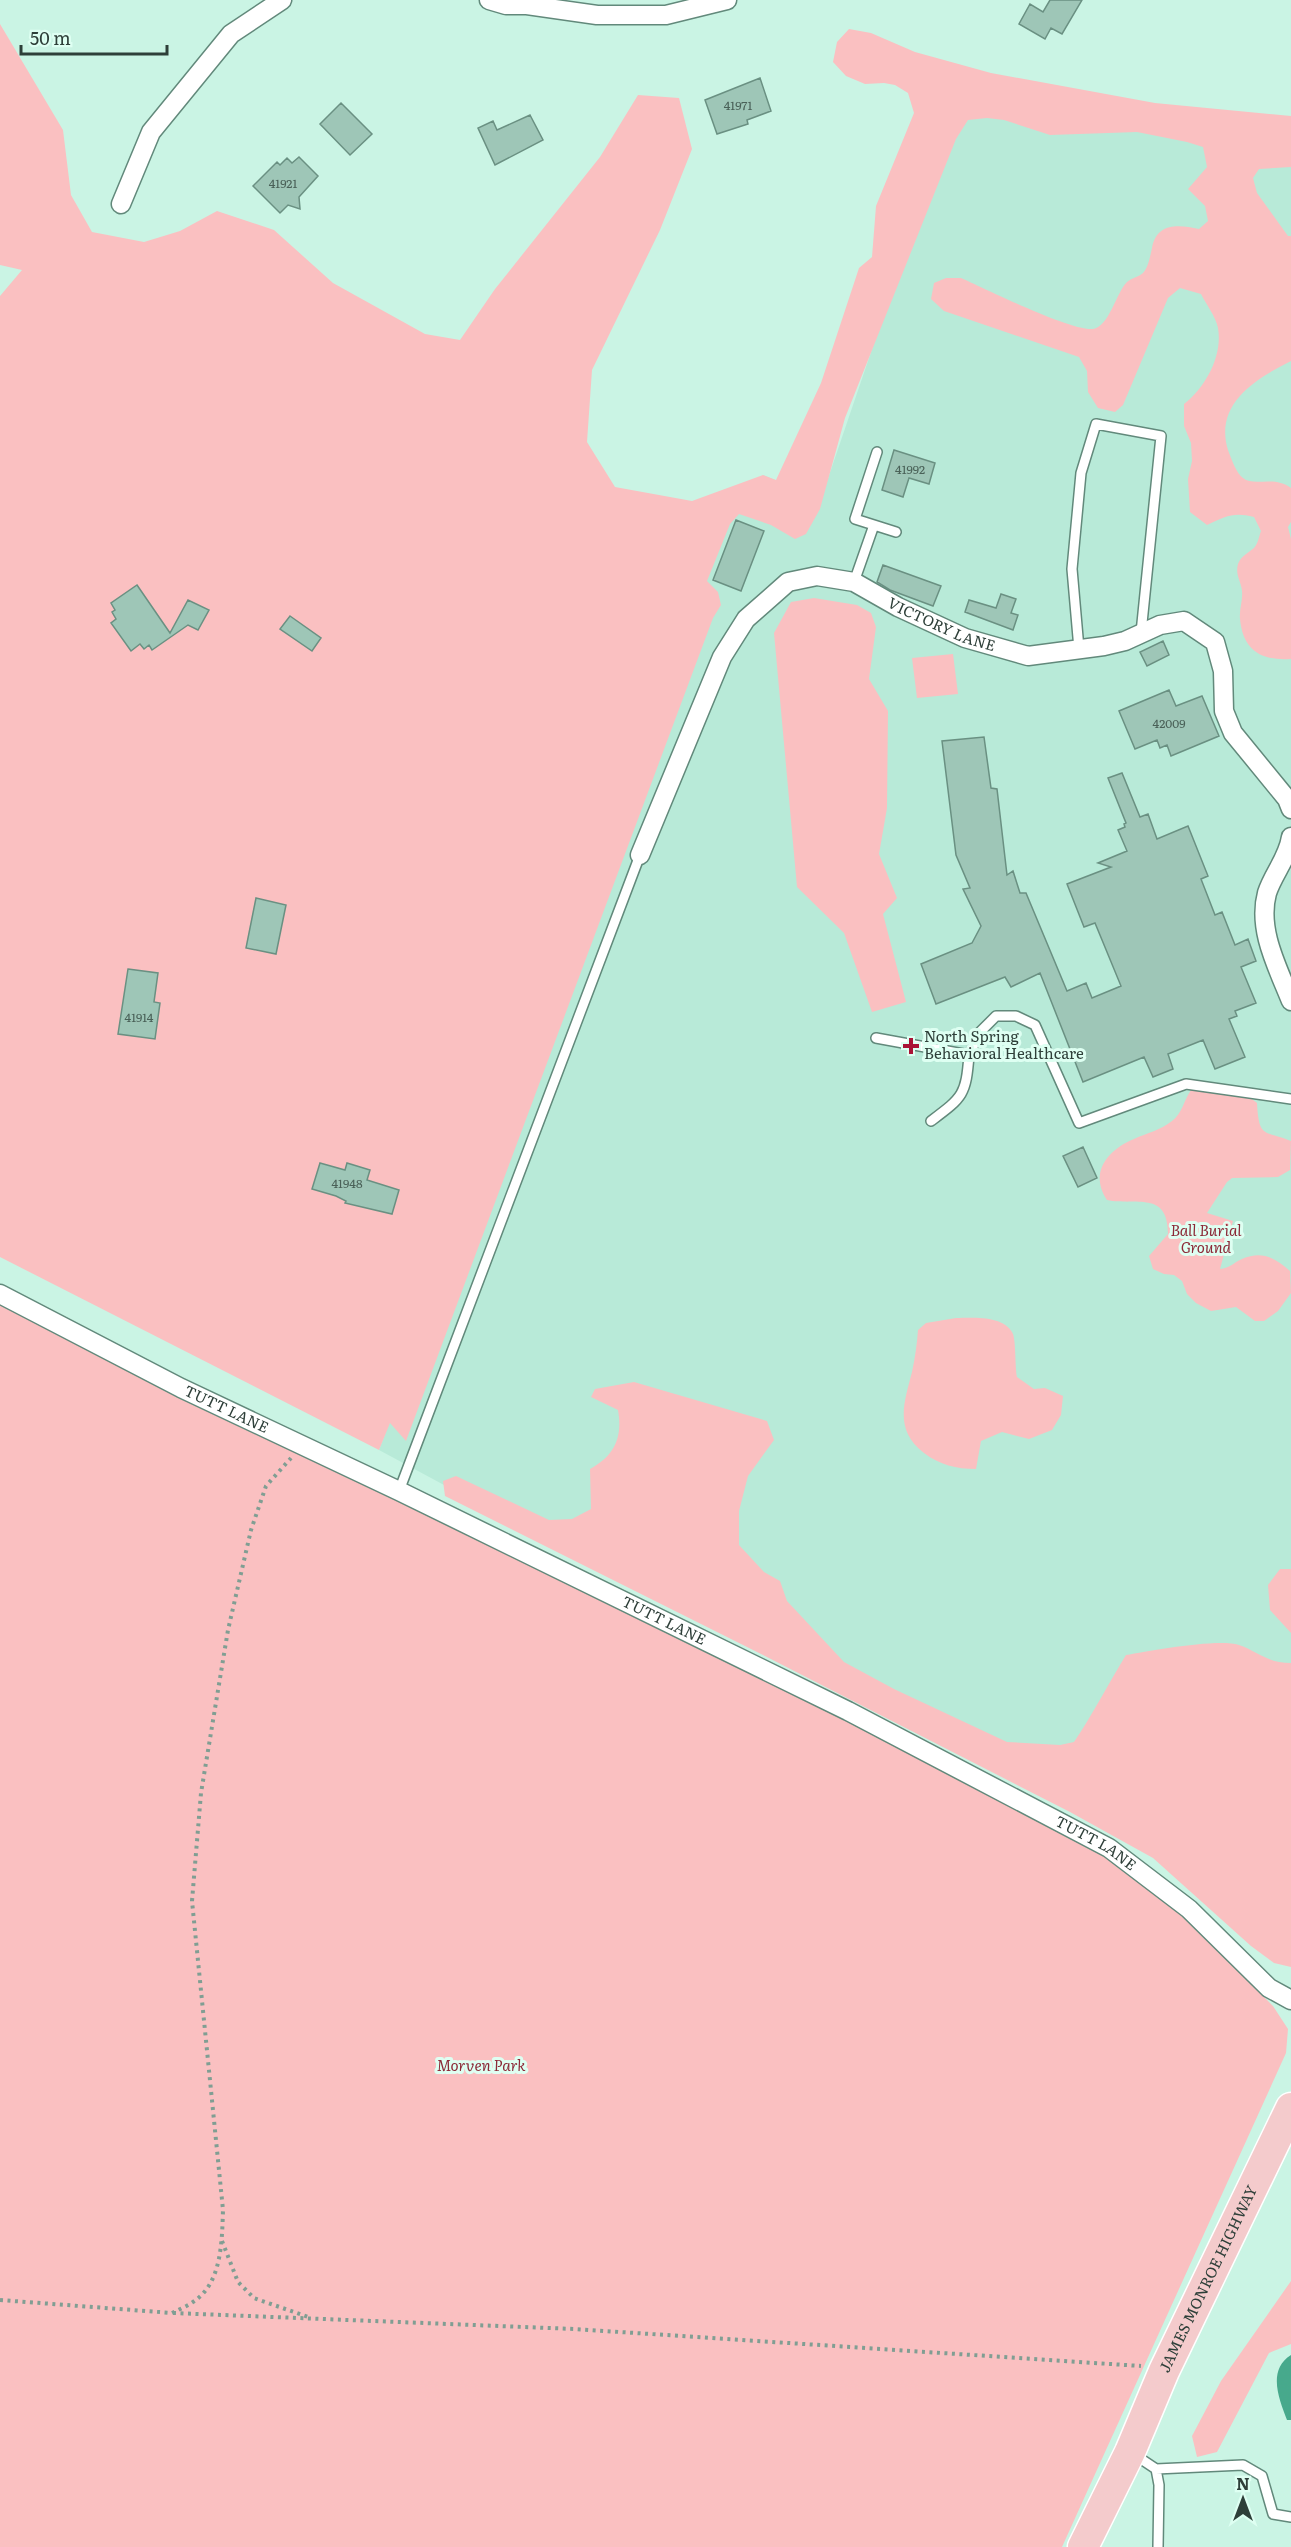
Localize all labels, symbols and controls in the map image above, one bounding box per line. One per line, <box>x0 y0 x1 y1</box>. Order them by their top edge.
scale bar <box>21 18 166 56</box>
text: 50 m <box>30 24 71 51</box>
house number: 41971 <box>724 96 752 114</box>
house number: 41921 <box>269 174 297 192</box>
house number: 41992 <box>895 460 925 478</box>
street label: VICTORY LANE <box>884 590 998 656</box>
house number: 42009 <box>1153 714 1185 732</box>
house number: 41914 <box>125 1008 154 1026</box>
place label: North Spring Behavioral Healthcare <box>924 1024 1084 1064</box>
marker: North Spring Behavioral Healthcare <box>902 1037 920 1055</box>
house number: 41948 <box>332 1174 363 1192</box>
park label: Ball Burial Ground <box>1170 1218 1242 1258</box>
street label: TUTT LANE <box>181 1378 273 1438</box>
street label: TUTT LANE <box>619 1589 710 1650</box>
street label: TUTT LANE <box>1052 1809 1142 1875</box>
park label: Morven Park <box>437 2053 526 2076</box>
street label: JAMES MONROE HIGHWAY <box>1152 2181 1262 2376</box>
north arrow <box>1213 2469 1273 2529</box>
text: N <box>1236 2471 1250 2495</box>

